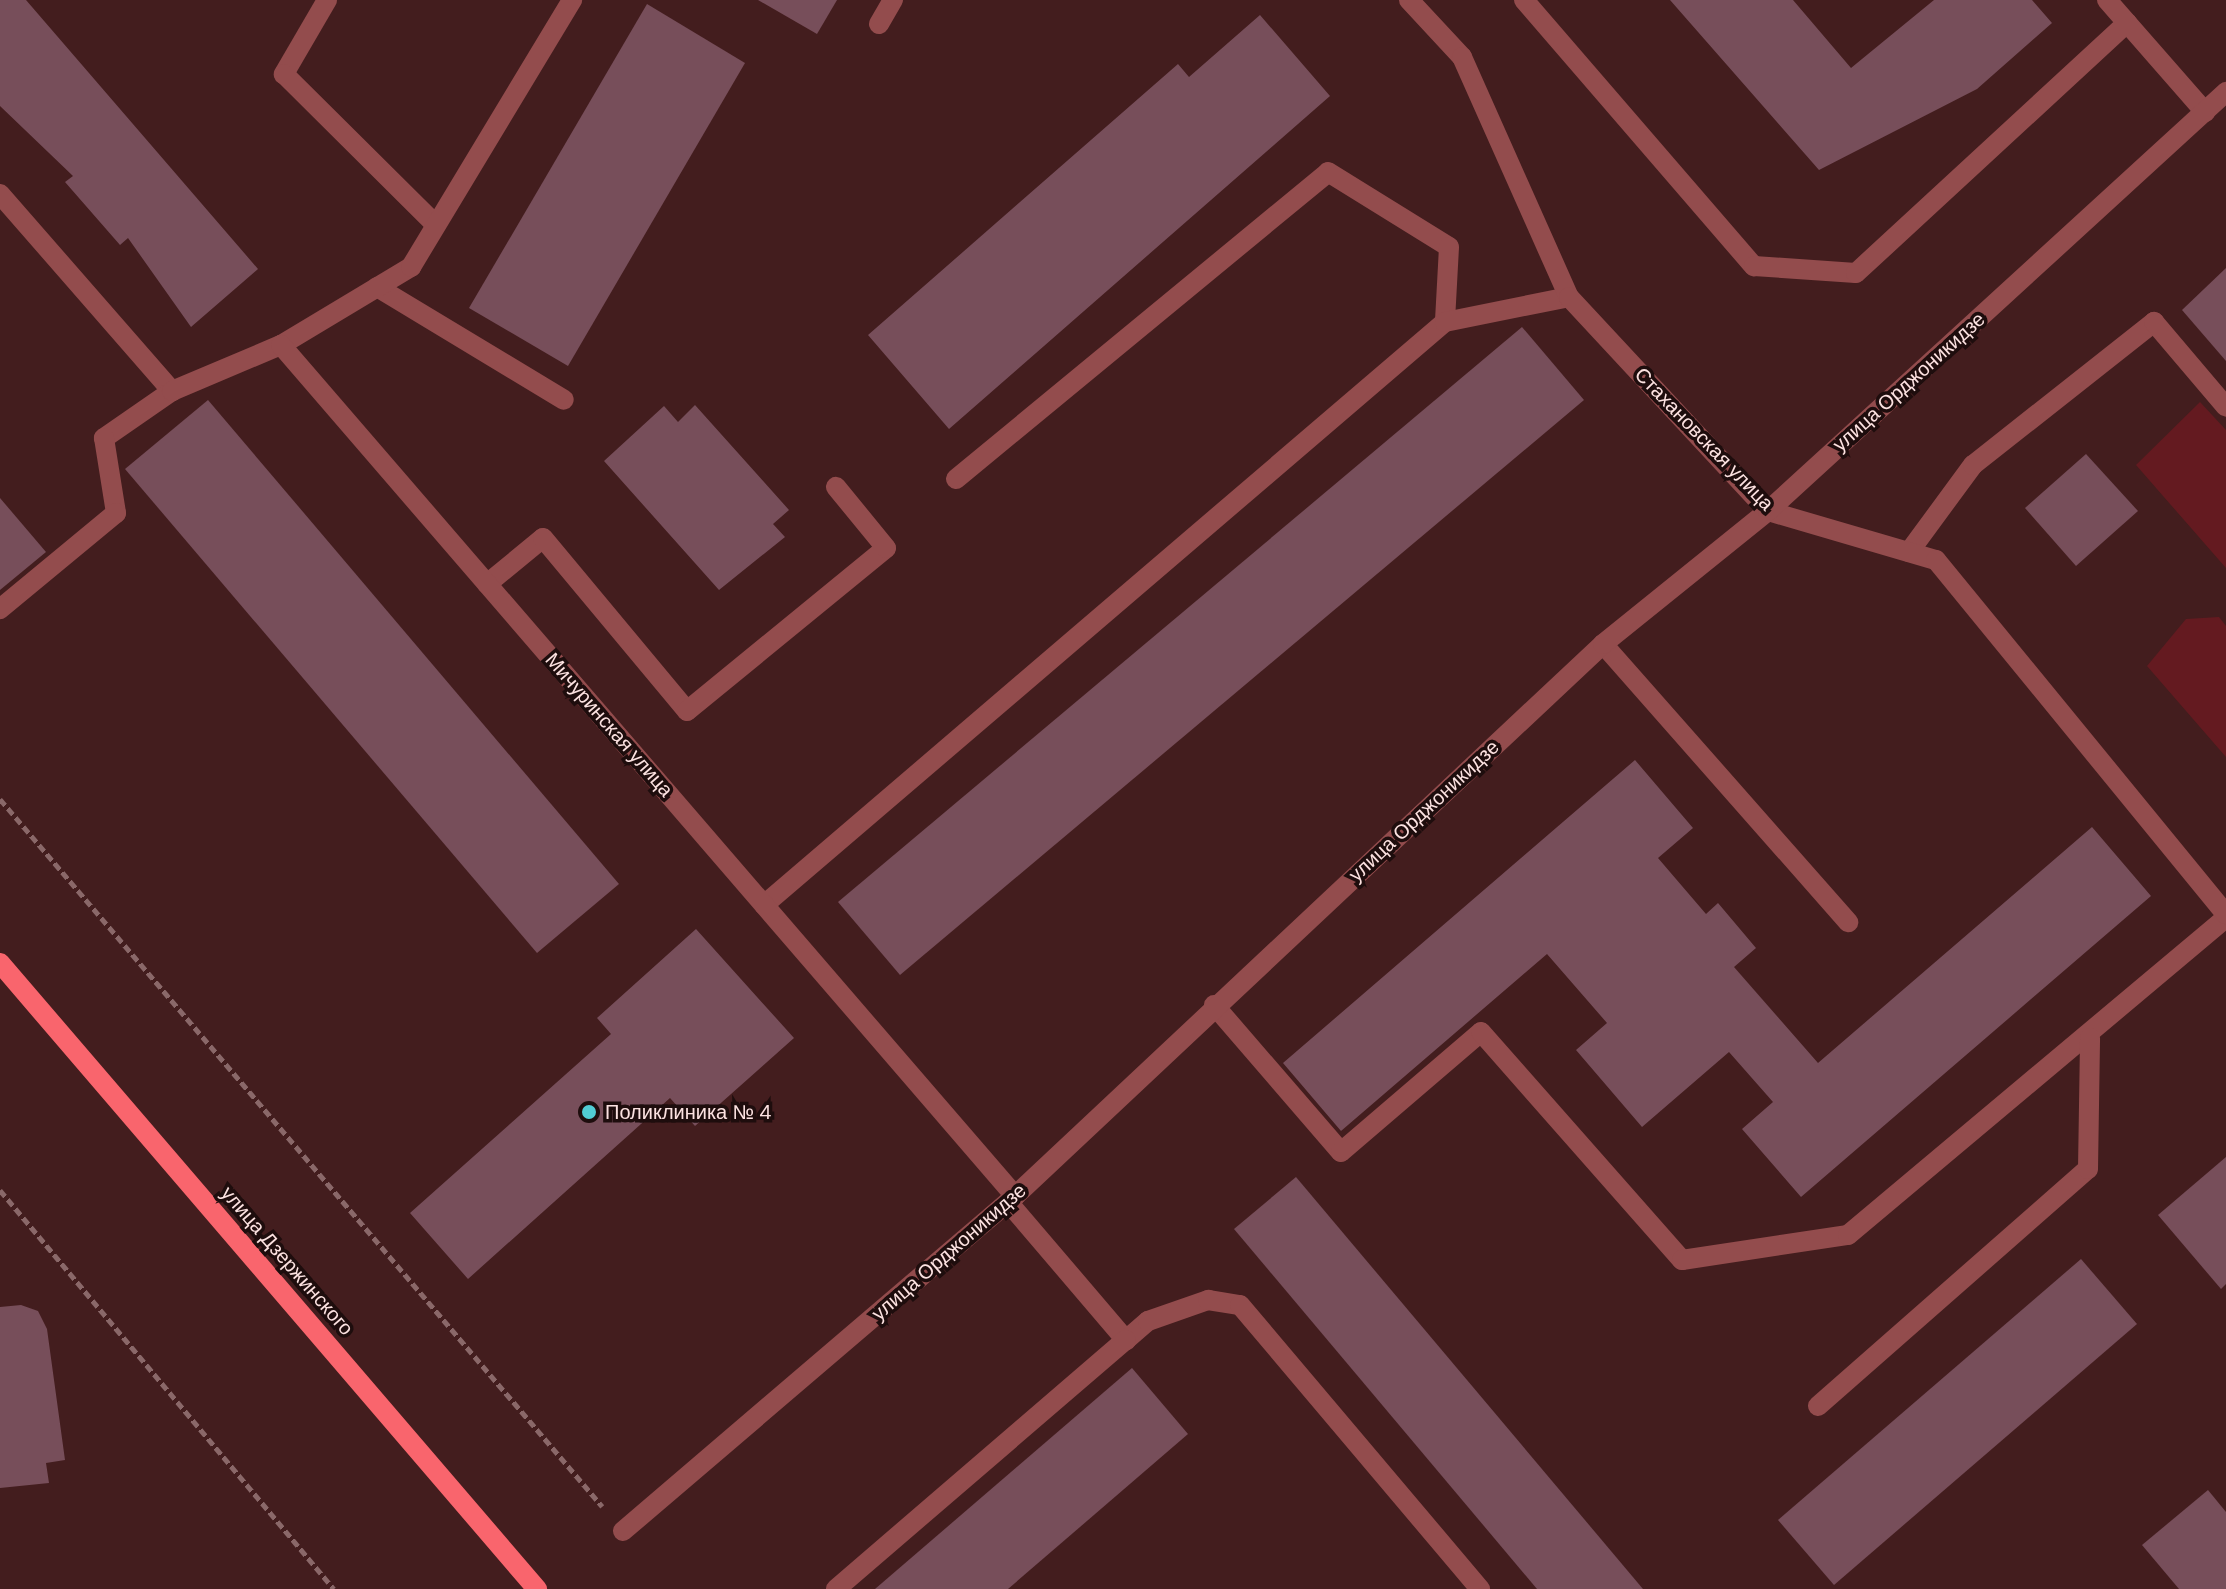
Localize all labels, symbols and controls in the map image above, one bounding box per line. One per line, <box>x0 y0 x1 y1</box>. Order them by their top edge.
street label: улица Орджоникидзе <box>1828 307 1990 457</box>
street label: Стахановская улица <box>1630 363 1778 515</box>
street label: Мичуринская улица <box>540 648 678 802</box>
street label: улица Орджоникидзе <box>1344 735 1504 887</box>
place label: Поликлиника № 4 <box>605 1100 771 1124</box>
marker: Поликлиника № 4 <box>580 1103 598 1121</box>
street label: улица Орджоникидзе <box>867 1178 1031 1326</box>
street label: улица Дзержинского <box>216 1182 358 1340</box>

